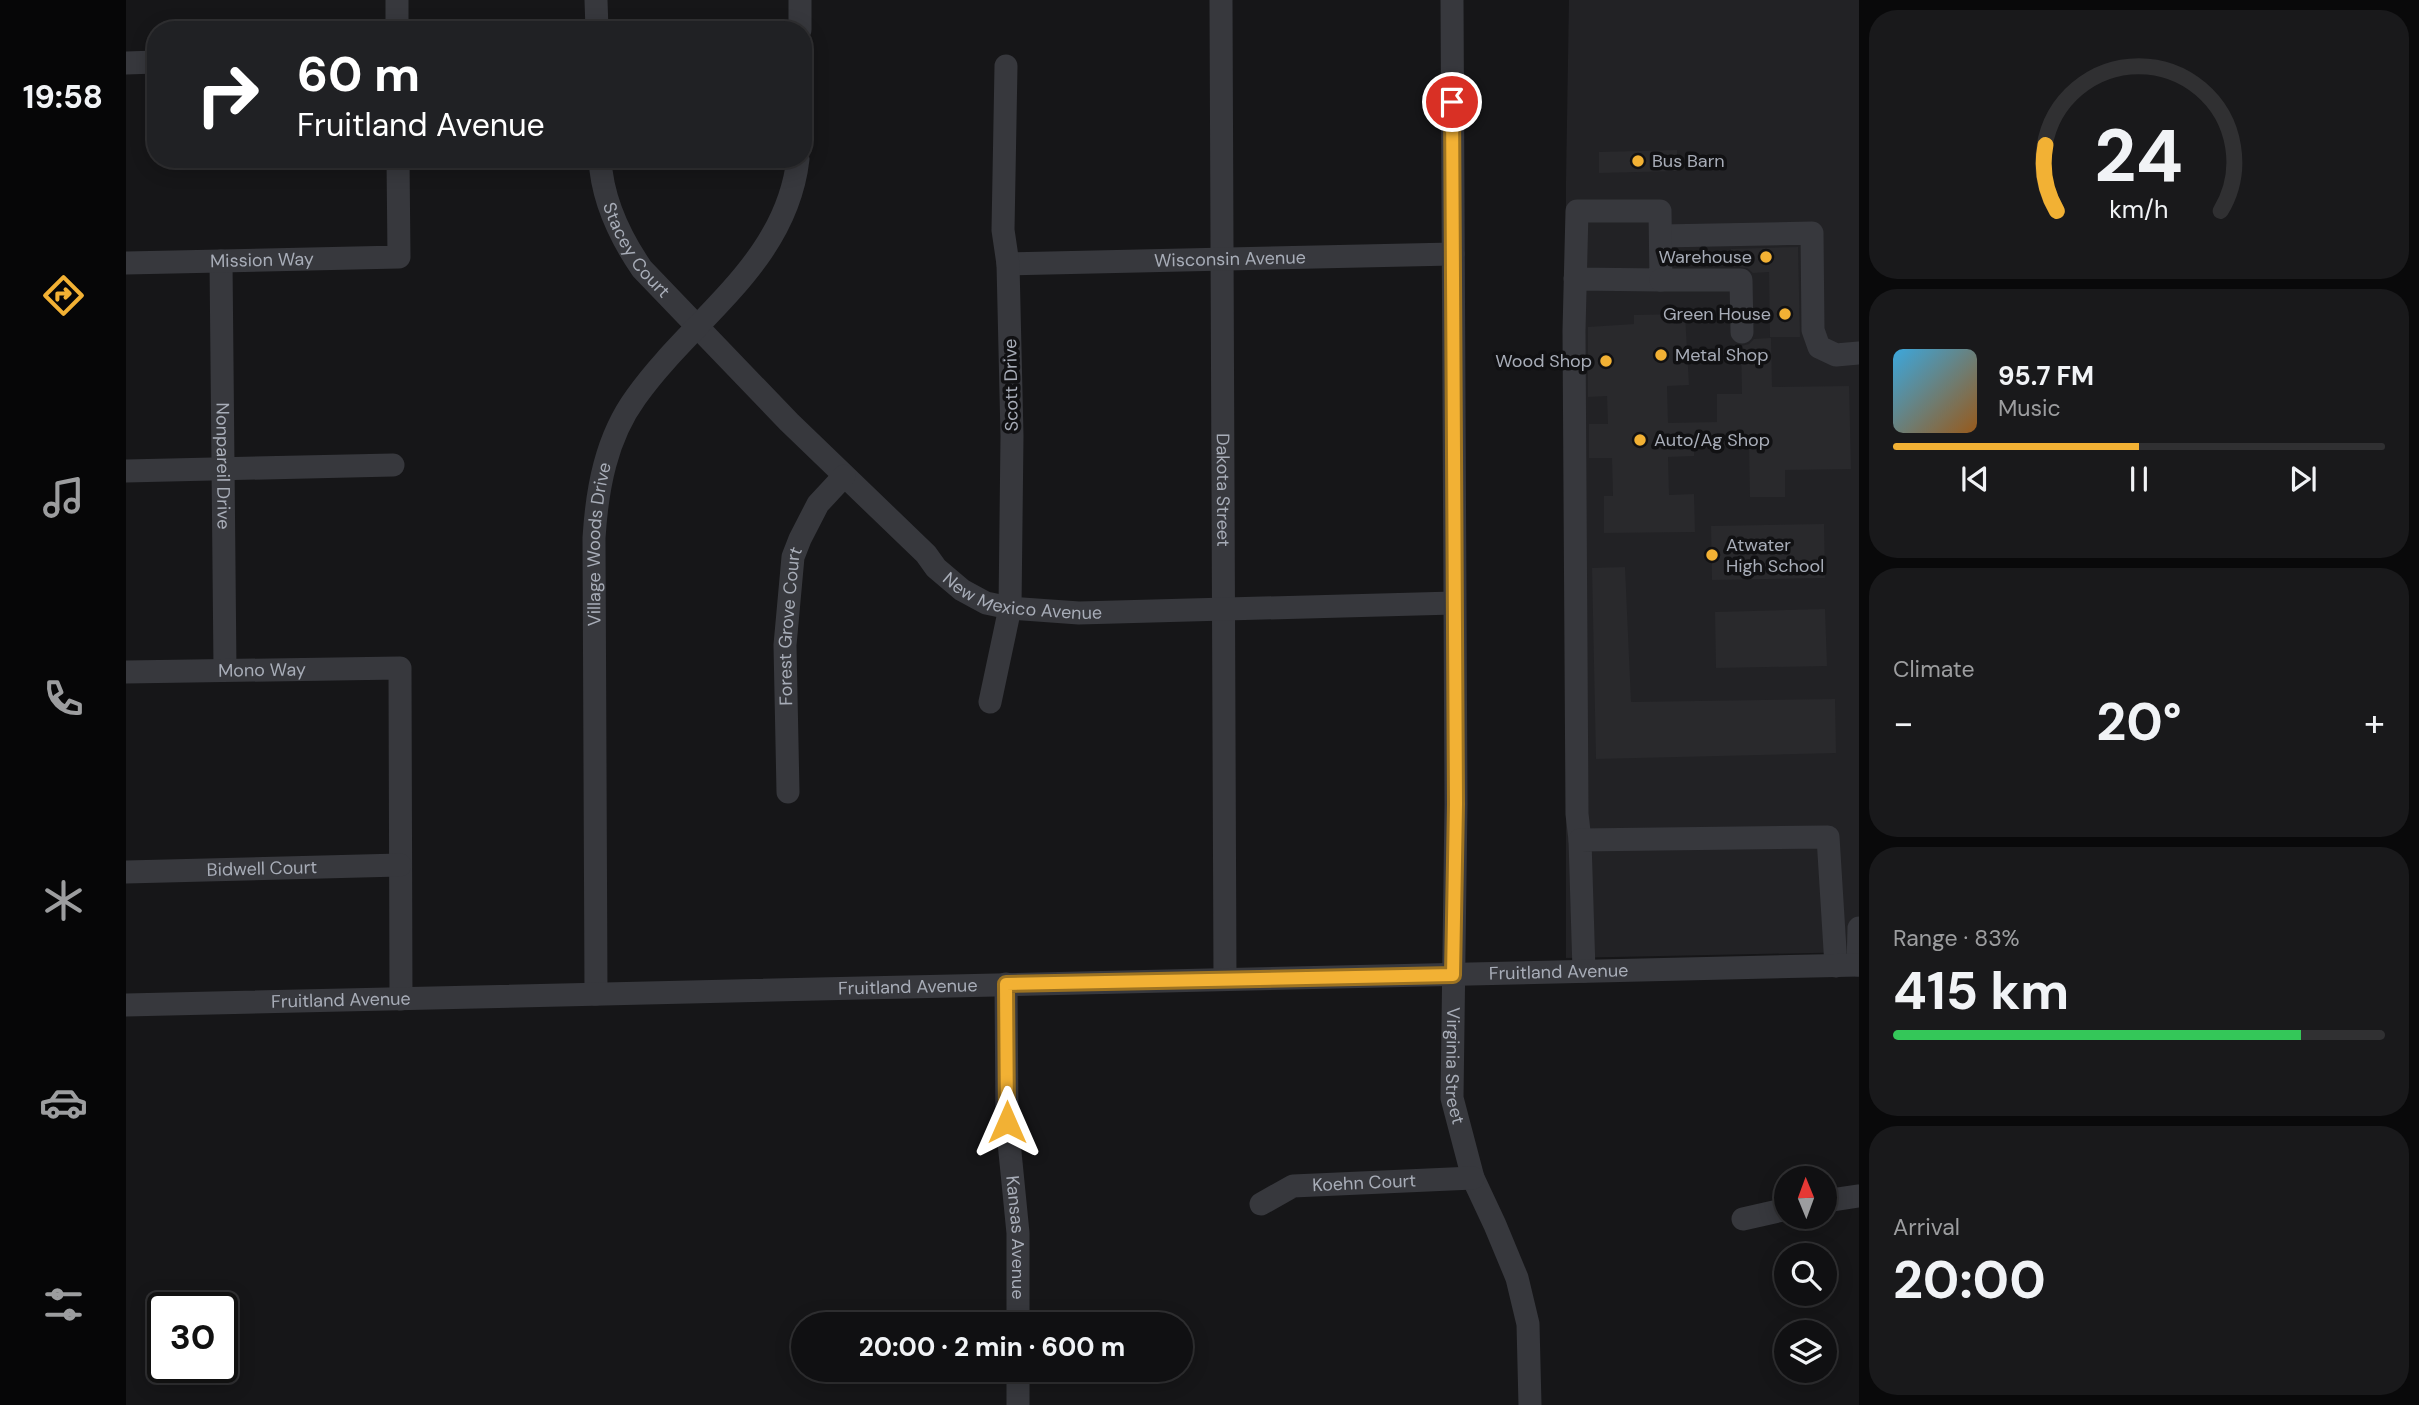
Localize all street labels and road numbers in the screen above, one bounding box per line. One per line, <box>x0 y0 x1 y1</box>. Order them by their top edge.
street label: Stacey Court <box>597 199 675 303</box>
street label: Wisconsin Avenue <box>1154 245 1306 273</box>
street label: Mission Way <box>210 247 314 273</box>
street label: Scott Drive <box>998 339 1024 431</box>
street label: Nonpareil Drive <box>210 402 236 530</box>
street label: Dakota Street <box>1211 433 1235 547</box>
street label: Village Woods Drive <box>582 460 617 626</box>
street label: Forest Grove Court <box>773 543 808 706</box>
street label: New Mexico Avenue <box>937 567 1102 625</box>
street label: Mono Way <box>218 657 306 683</box>
street label: Bidwell Court <box>206 855 318 882</box>
street label: Fruitland Avenue <box>1489 958 1629 986</box>
street label: Fruitland Avenue <box>838 973 978 1001</box>
street label: Fruitland Avenue <box>271 986 411 1014</box>
street label: Virginia Street <box>1440 1007 1470 1127</box>
street label: Koehn Court <box>1312 1169 1417 1197</box>
street label: Kansas Avenue <box>1000 1174 1030 1300</box>

